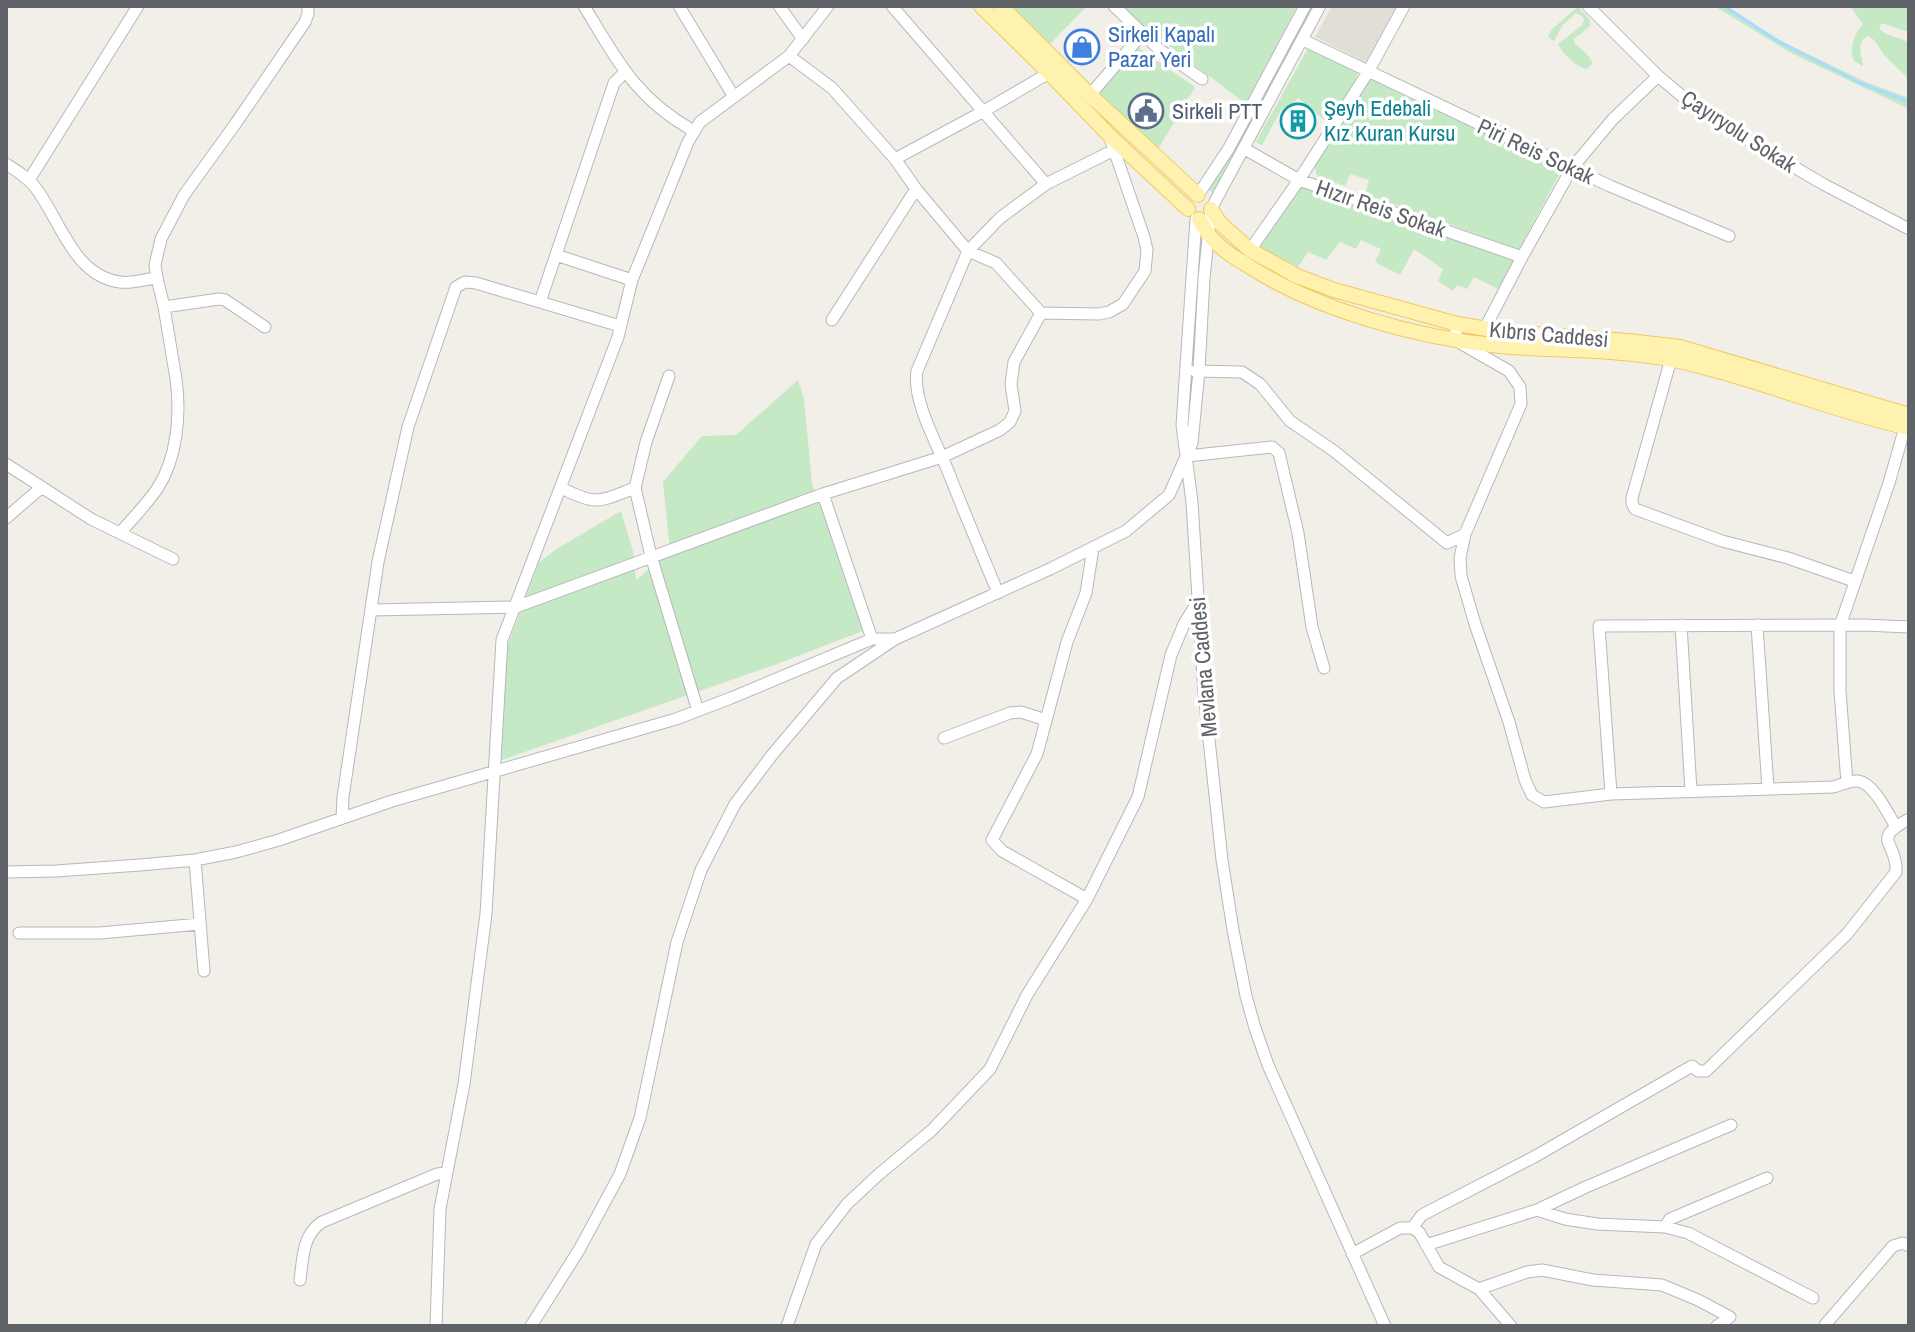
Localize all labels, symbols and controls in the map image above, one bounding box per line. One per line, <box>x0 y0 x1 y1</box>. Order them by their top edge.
place label: Sirkeli Kapalı Pazar Yeri <box>1108 19 1215 74</box>
shop icon: Sirkeli Kapalı Pazar Yeri <box>1063 28 1101 66</box>
street label: Çayıryolu Sokak <box>1676 83 1803 180</box>
public building icon: Sirkeli PTT <box>1127 92 1165 130</box>
place label: Şeyh Edebali Kız Kuran Kursu <box>1324 93 1455 148</box>
place label: Sirkeli PTT <box>1172 96 1262 126</box>
building icon: Şeyh Edebali Kız Kuran Kursu <box>1279 102 1317 140</box>
street label: Piri Reis Sokak <box>1473 111 1600 191</box>
street label: Hızır Reis Sokak <box>1312 172 1451 245</box>
street label: Kıbrıs Caddesi <box>1488 314 1610 354</box>
street label: Mevlana Caddesi <box>1182 596 1224 738</box>

